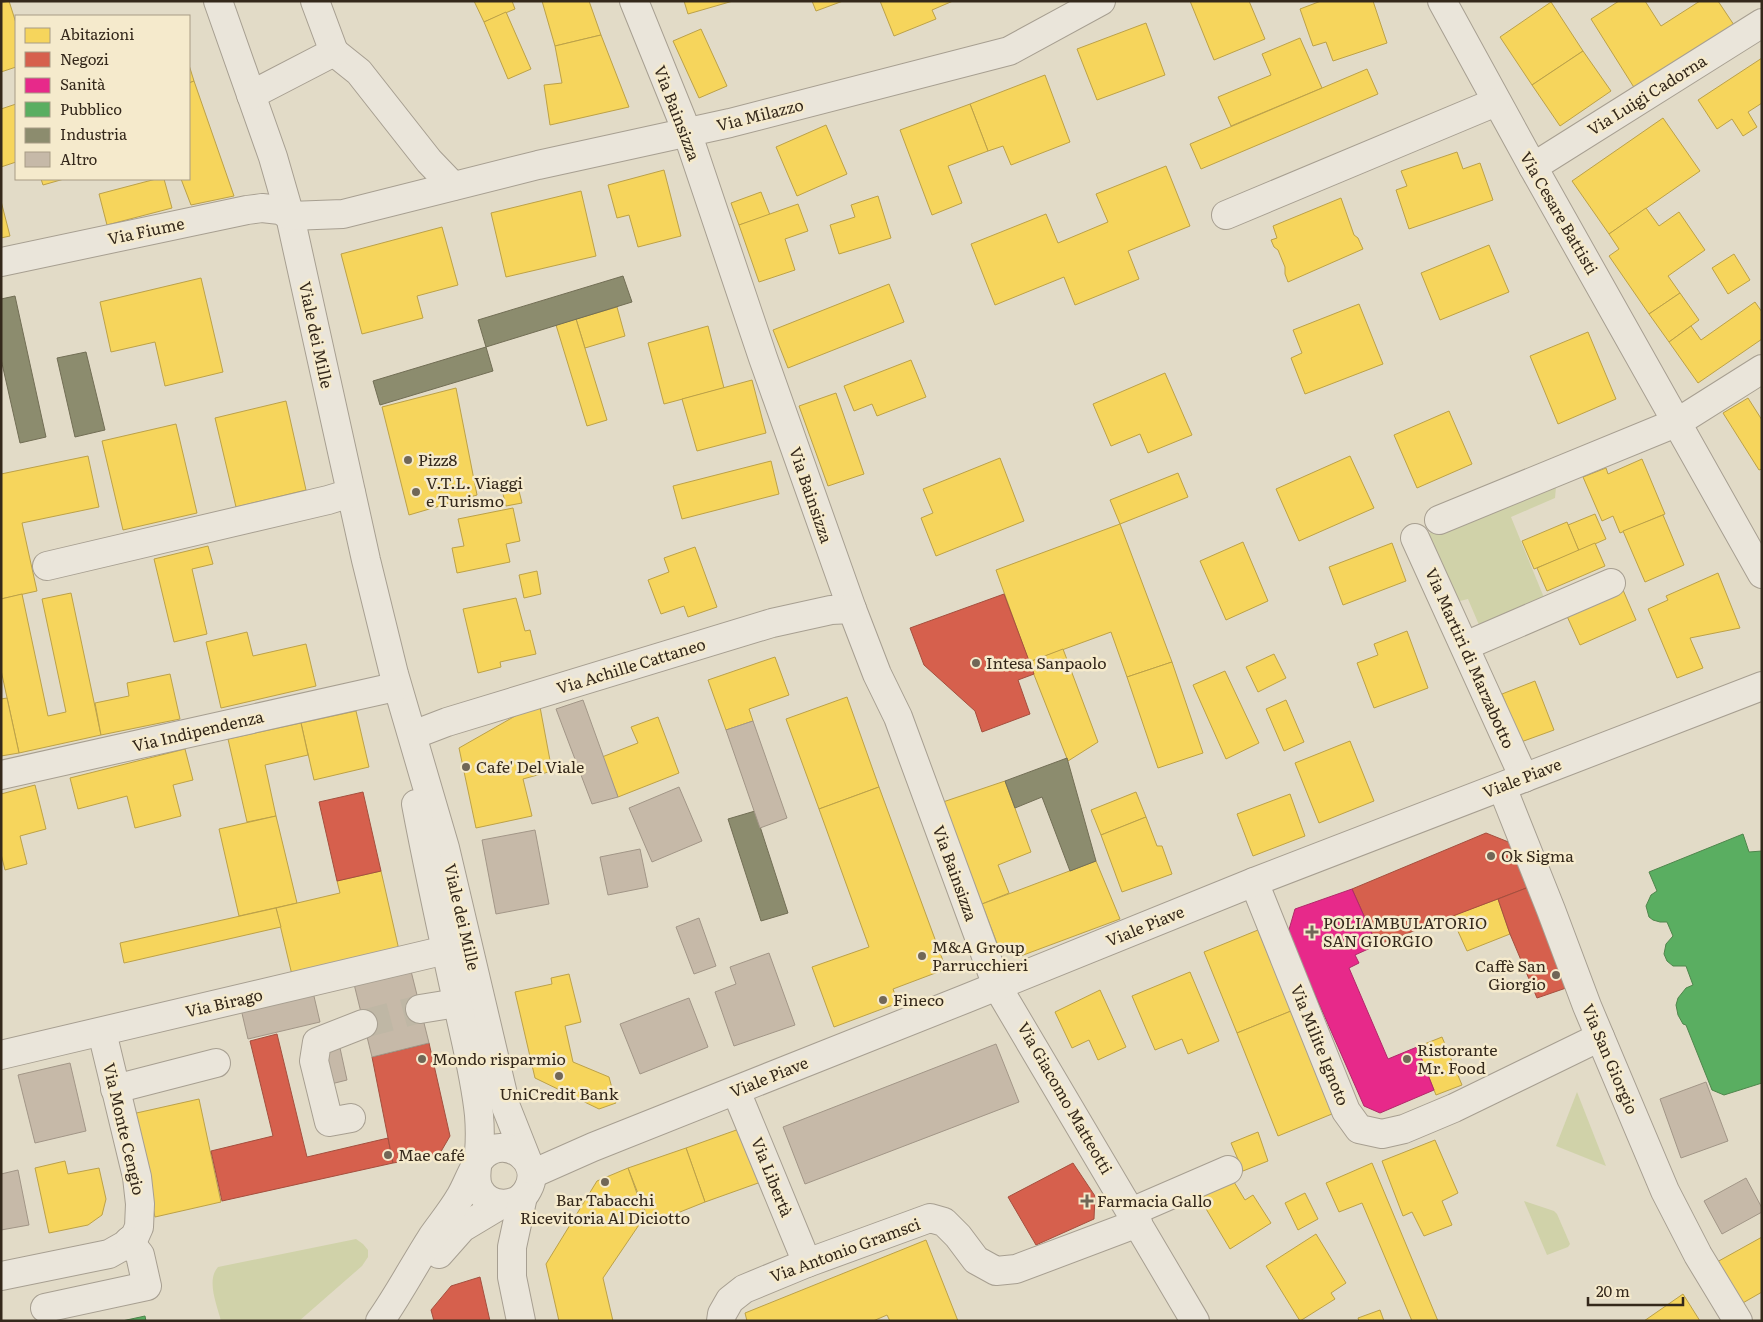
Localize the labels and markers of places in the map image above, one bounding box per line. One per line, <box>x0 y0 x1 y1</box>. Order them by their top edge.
place label: Pizz8 <box>418 447 458 471</box>
marker: Pizz8 <box>402 454 414 466</box>
place label: V.T.L. Viaggi e Turismo <box>426 470 523 512</box>
marker: V.T.L. Viaggi e Turismo <box>410 486 422 498</box>
place label: Intesa Sanpaolo <box>986 650 1107 674</box>
marker: Intesa Sanpaolo <box>970 657 982 669</box>
place label: Cafe' Del Viale <box>476 754 584 778</box>
marker: Cafe' Del Viale <box>460 761 472 773</box>
place label: Ok Sigma <box>1501 843 1574 867</box>
marker: Ok Sigma <box>1485 850 1497 862</box>
place label: POLIAMBULATORIO SAN GIORGIO <box>1323 910 1487 952</box>
marker: POLIAMBULATORIO SAN GIORGIO <box>1305 925 1319 939</box>
place label: M&A Group Parrucchieri <box>932 934 1028 976</box>
marker: M&A Group Parrucchieri <box>916 950 928 962</box>
place label: Caffè San Giorgio <box>1475 953 1546 995</box>
marker: Caffè San Giorgio <box>1550 969 1562 981</box>
place label: Fineco <box>893 987 944 1011</box>
marker: Fineco <box>877 994 889 1006</box>
place label: Ristorante Mr. Food <box>1417 1037 1497 1079</box>
place label: Mondo risparmio <box>432 1046 566 1070</box>
marker: Mondo risparmio <box>416 1053 428 1065</box>
marker: Ristorante Mr. Food <box>1401 1053 1413 1065</box>
marker: UniCredit Bank <box>553 1070 565 1082</box>
place label: UniCredit Bank <box>499 1081 619 1105</box>
place label: Mae café <box>398 1142 465 1166</box>
marker: Mae café <box>382 1149 394 1161</box>
marker: Bar Tabacchi Ricevitoria Al Diciotto <box>599 1176 611 1188</box>
place label: Bar Tabacchi Ricevitoria Al Diciotto <box>520 1187 690 1229</box>
place label: Farmacia Gallo <box>1097 1188 1212 1212</box>
marker: Farmacia Gallo <box>1081 1195 1093 1207</box>

